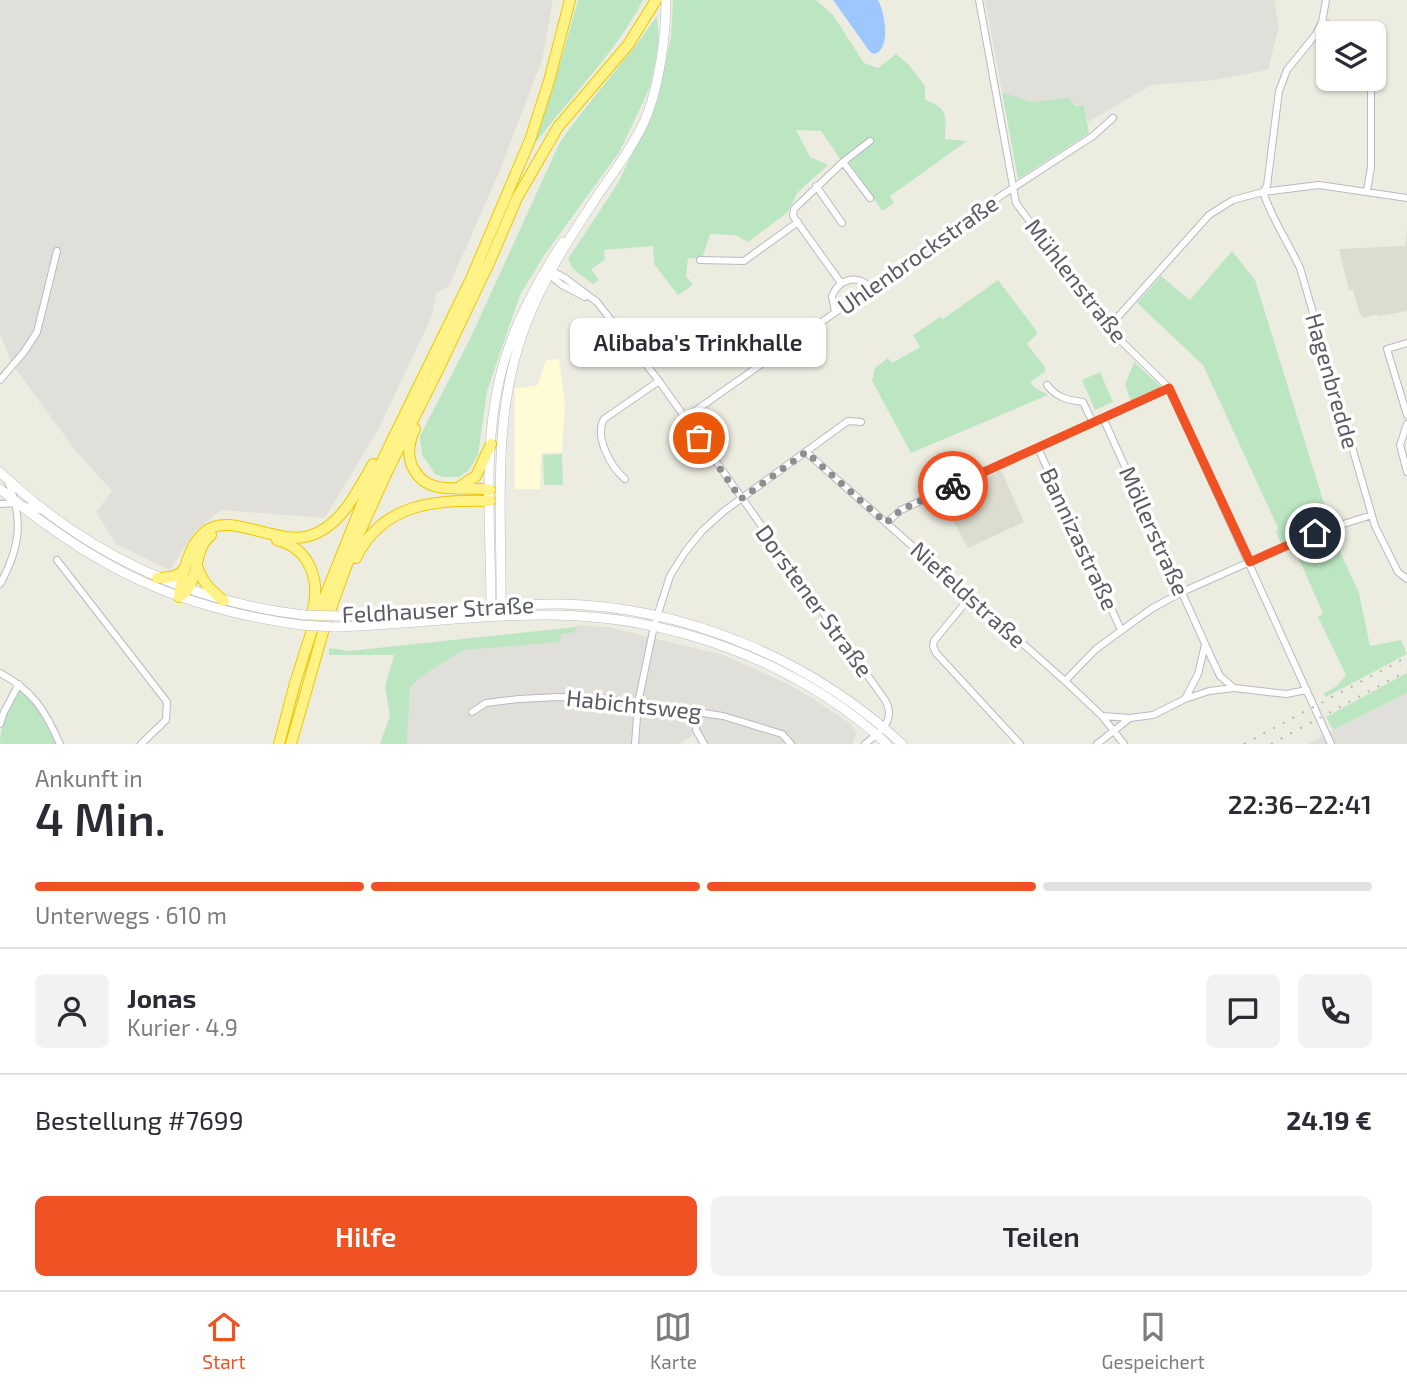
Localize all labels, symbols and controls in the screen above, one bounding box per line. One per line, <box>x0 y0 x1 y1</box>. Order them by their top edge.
map controls <box>1316 21 1386 91</box>
button: layers <box>1316 21 1386 91</box>
street label: Uhlenbrockstraße <box>832 188 1003 320</box>
street label: Mühlenstraße <box>1020 213 1134 348</box>
street label: Hagenbredde <box>1300 310 1366 452</box>
callout: Alibaba's Trinkhalle <box>571 319 827 368</box>
text: Alibaba's Trinkhalle <box>594 328 802 356</box>
pin <box>669 408 729 468</box>
icon: bag <box>680 419 718 457</box>
courier <box>918 451 988 521</box>
street label: Möllerstraße <box>1114 462 1196 600</box>
street label: Bannizastraße <box>1035 463 1125 614</box>
icon: bike <box>934 467 972 505</box>
pin <box>1285 503 1345 563</box>
icon: home <box>1296 514 1334 552</box>
street label: Dorstener Straße <box>750 519 879 682</box>
street label: Niefeldstraße <box>905 535 1032 653</box>
street label: Feldhauser Straße <box>341 590 535 628</box>
street label: Habichtsweg <box>565 683 703 725</box>
text: Ankunft in <box>35 764 143 792</box>
text: 22:36–22:41 <box>1228 788 1372 819</box>
text: 4 Min. <box>35 790 166 845</box>
text: Unterwegs · 610 m <box>35 901 227 929</box>
button: person <box>35 974 109 1048</box>
button: chat <box>1206 974 1280 1048</box>
button: phone <box>1298 974 1372 1048</box>
text: Jonas <box>127 982 196 1013</box>
text: Kurier · 4.9 <box>127 1013 238 1041</box>
text: Bestellung #7699 <box>35 1104 244 1135</box>
text: 24.19 € <box>1286 1104 1372 1135</box>
button: Hilfe <box>35 1196 697 1276</box>
button: Teilen <box>711 1196 1372 1276</box>
tab: Start <box>202 1308 245 1373</box>
tab: Karte <box>650 1308 697 1373</box>
tab: Gespeichert <box>1102 1308 1205 1373</box>

